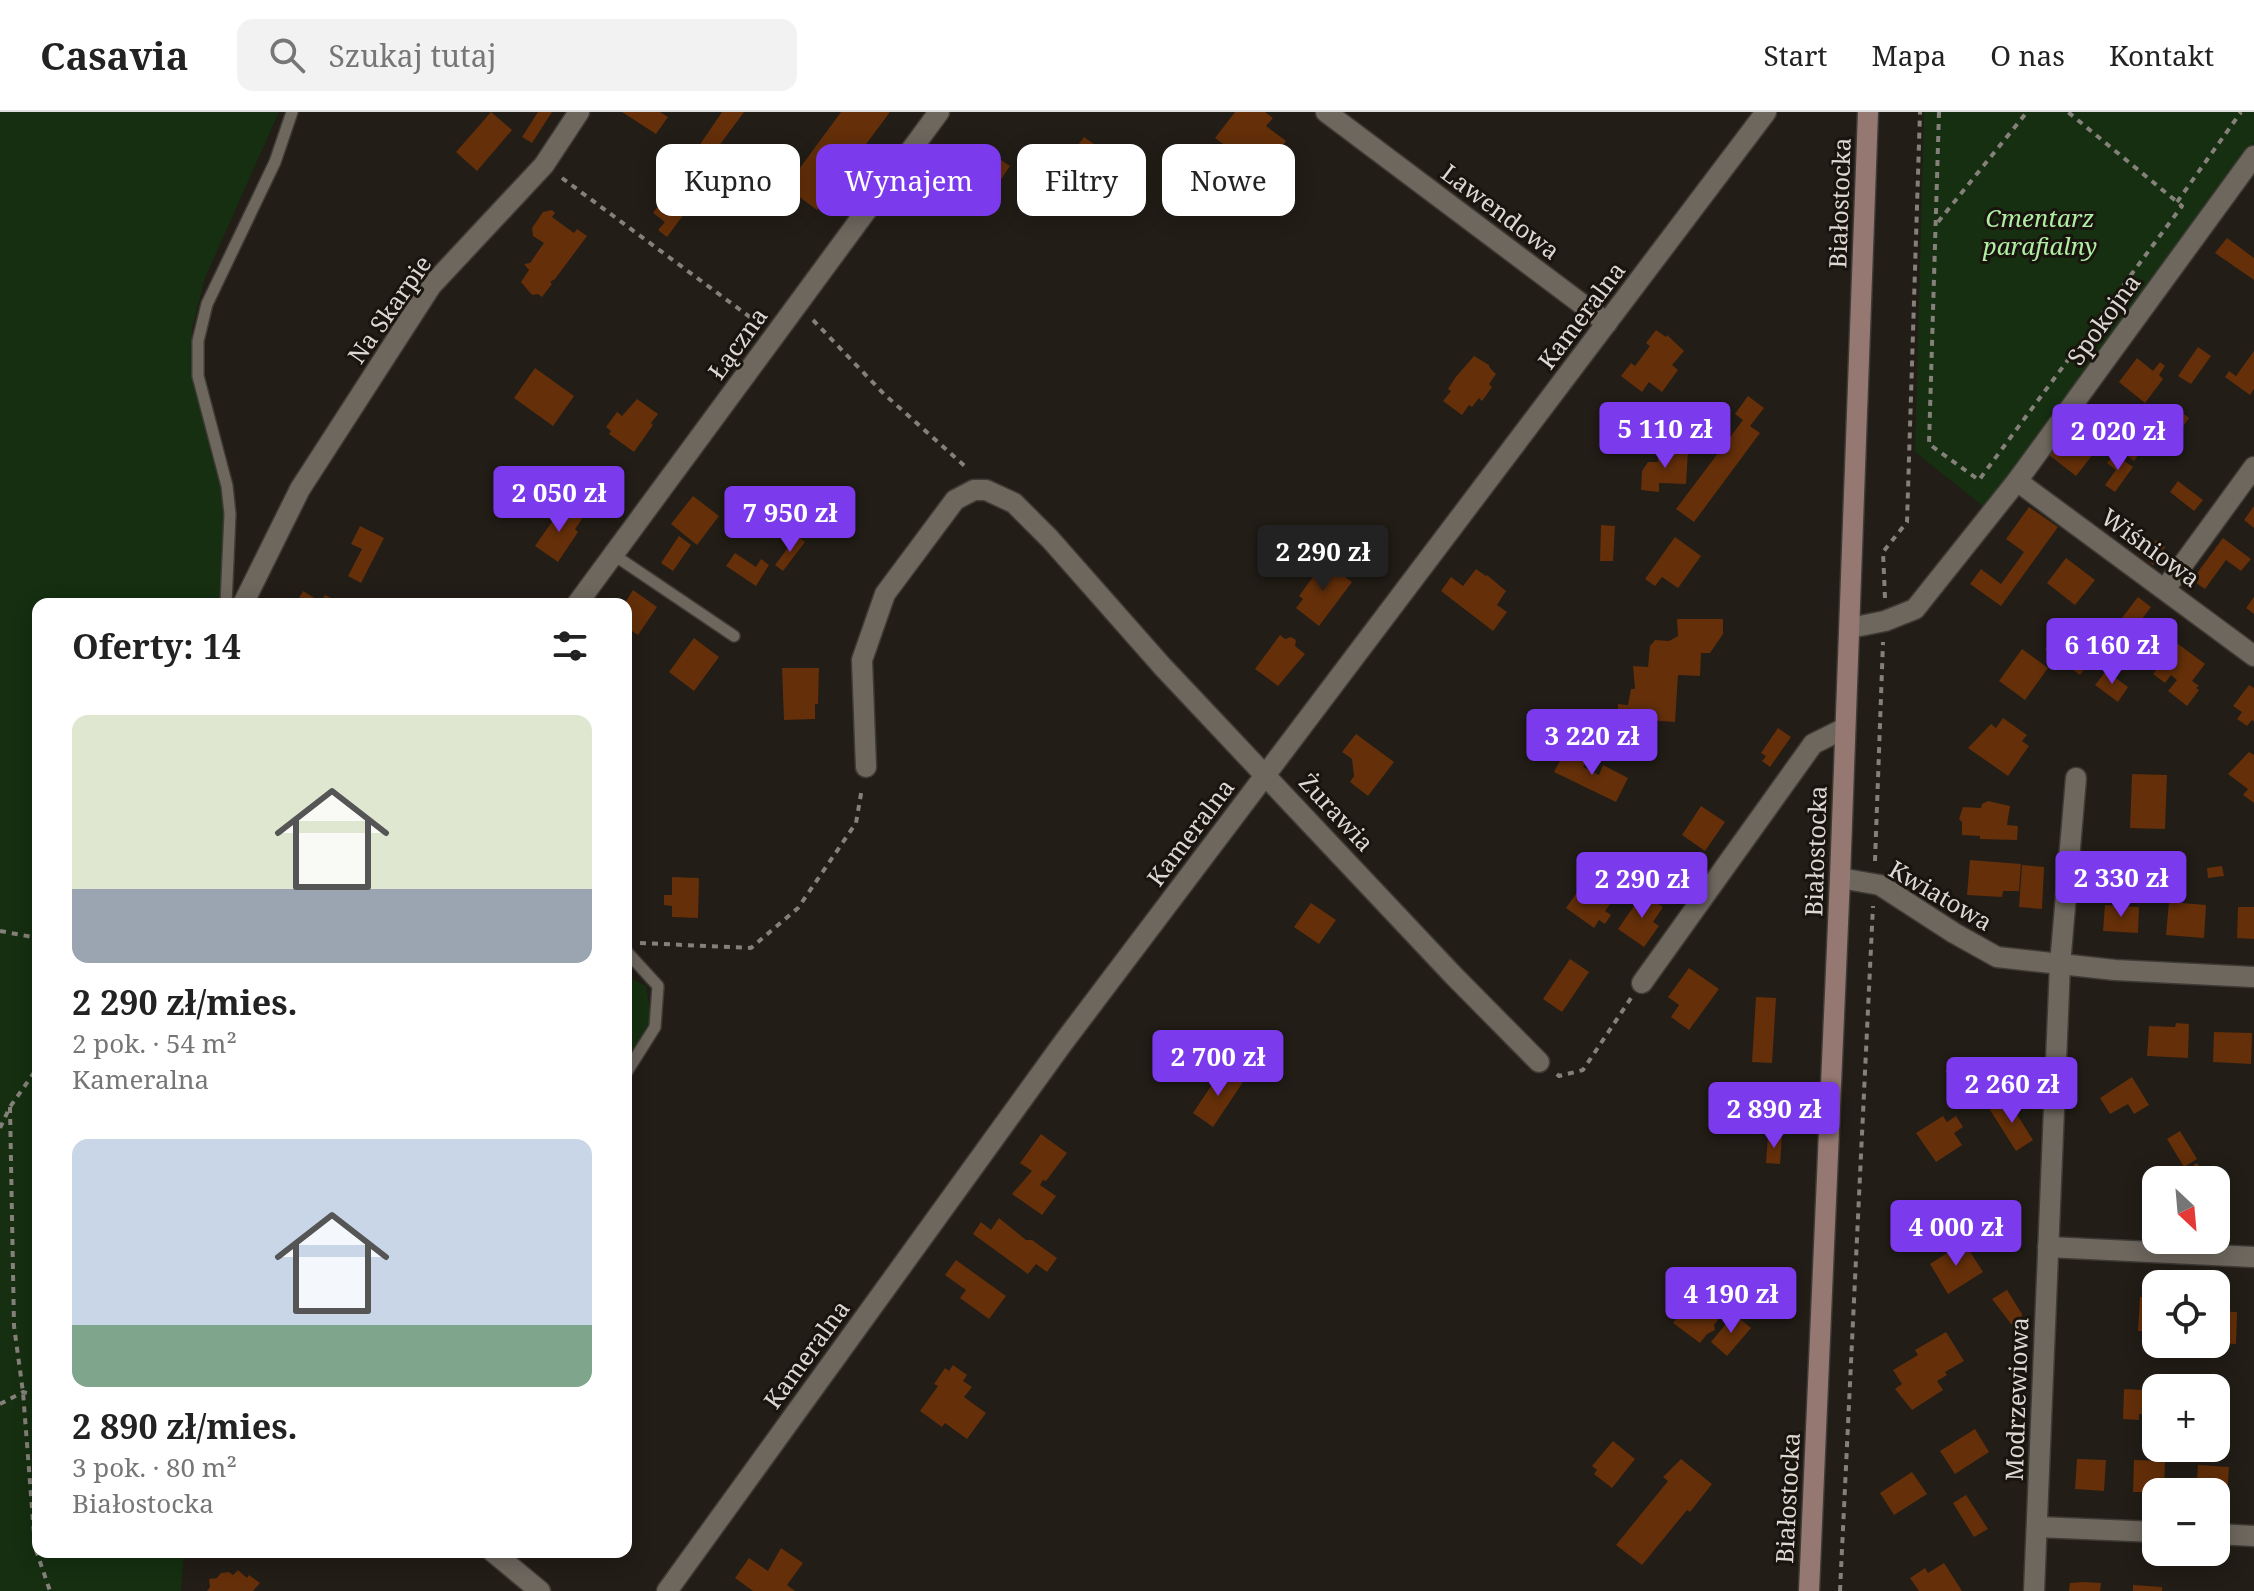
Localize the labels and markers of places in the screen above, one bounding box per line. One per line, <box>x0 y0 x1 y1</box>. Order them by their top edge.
pin: 5 110 zł <box>1582 402 1748 470</box>
pin: 2 020 zł <box>2035 404 2201 472</box>
pin: 2 050 zł <box>476 466 642 534</box>
pin: 7 950 zł <box>707 486 873 554</box>
pin: 2 290 zł <box>1240 525 1406 593</box>
pin: 6 160 zł <box>2029 618 2195 686</box>
pin: 3 220 zł <box>1509 709 1675 777</box>
pin: 2 330 zł <box>2038 851 2204 919</box>
pin: 2 290 zł <box>1559 852 1725 920</box>
pin: 2 700 zł <box>1135 1030 1301 1098</box>
pin: 2 260 zł <box>1929 1057 2095 1125</box>
pin: 2 890 zł <box>1691 1082 1857 1150</box>
pin: 4 000 zł <box>1873 1200 2039 1268</box>
pin: 4 190 zł <box>1648 1267 1814 1335</box>

